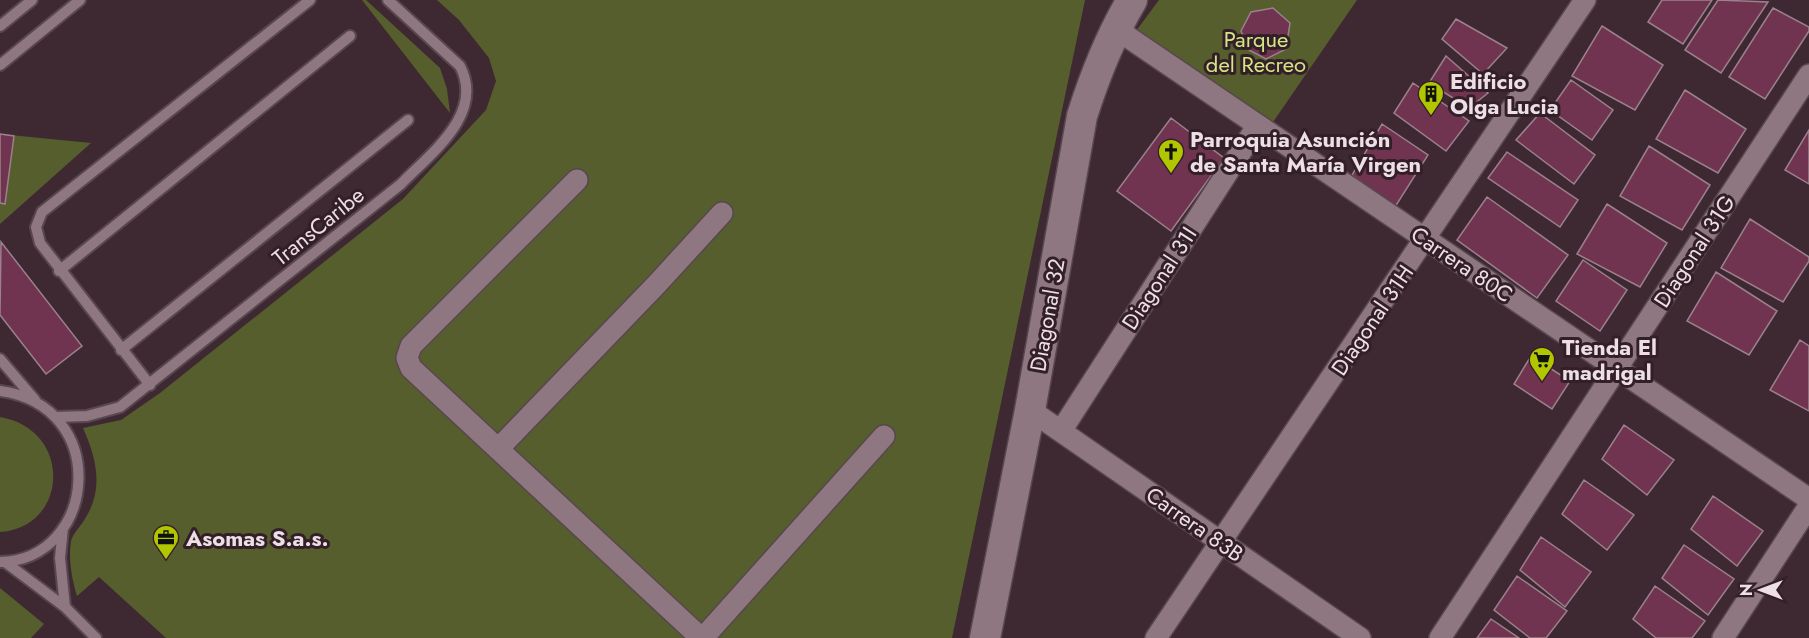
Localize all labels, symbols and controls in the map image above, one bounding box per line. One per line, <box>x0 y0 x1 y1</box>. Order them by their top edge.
park label: Parque del Recreo <box>1206 23 1306 80</box>
place label: Edificio Olga Lucia <box>1450 65 1559 122</box>
building icon: Edificio Olga Lucia <box>1416 79 1446 117</box>
place label: Parroquia Asunción de Santa María Virgen <box>1190 123 1421 180</box>
church icon: Parroquia Asunción de Santa María Virgen <box>1156 137 1186 175</box>
street label: TransCaribe <box>265 179 371 273</box>
street label: Diagonal 31G <box>1646 188 1742 314</box>
street label: Carrera 80C <box>1405 218 1519 310</box>
street label: Diagonal 31I <box>1114 220 1204 336</box>
street label: Diagonal 32 <box>1021 256 1073 374</box>
street label: Diagonal 31H <box>1323 258 1421 382</box>
place label: Tienda El madrigal <box>1562 331 1657 388</box>
supermarket icon: Tienda El madrigal <box>1527 345 1557 383</box>
street label: Carrera 83B <box>1140 479 1250 569</box>
place label: Asomas S.a.s. <box>185 522 329 554</box>
office icon: Asomas S.a.s. <box>151 523 181 561</box>
north arrow <box>1731 560 1791 620</box>
text: N <box>1735 584 1758 596</box>

